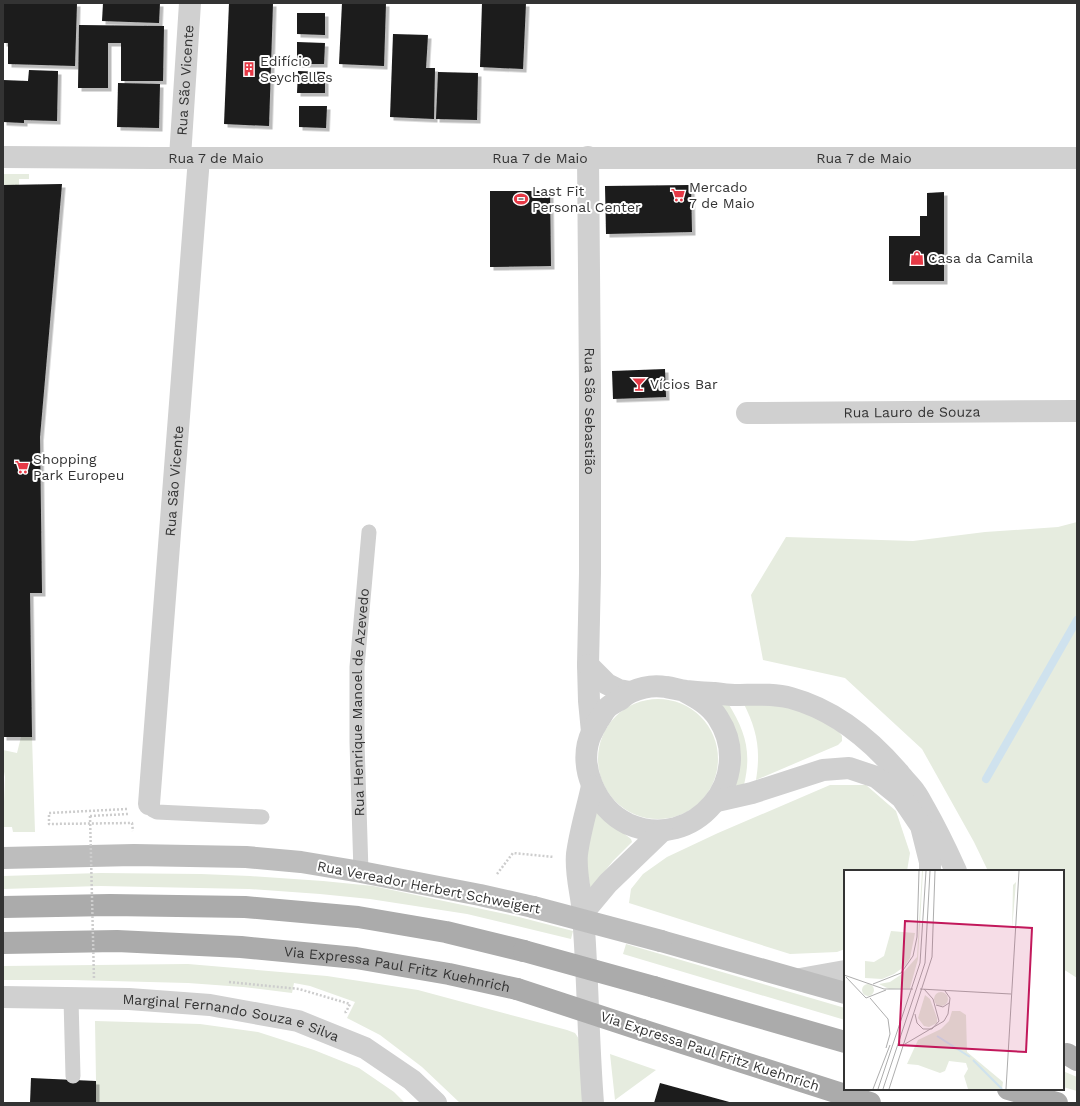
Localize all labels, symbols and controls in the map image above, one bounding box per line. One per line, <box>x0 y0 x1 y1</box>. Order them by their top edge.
street label: Rua São Vicente <box>173 24 197 136</box>
place label: Edifício Seychelles <box>260 53 333 85</box>
building icon: Edifício Seychelles <box>241 61 257 77</box>
street label: Rua 7 de Maio <box>168 150 264 166</box>
street label: Rua 7 de Maio <box>492 150 588 166</box>
street label: Rua 7 de Maio <box>816 150 912 166</box>
place label: Mercado 7 de Maio <box>689 179 755 211</box>
place label: Last Fit Personal Center <box>532 183 641 215</box>
supermarket icon: Mercado 7 de Maio <box>670 187 686 203</box>
sports icon: Last Fit Personal Center <box>513 191 529 207</box>
shop icon: Casa da Camila <box>909 250 925 266</box>
place label: Casa da Camila <box>928 250 1033 266</box>
street label: Rua São Sebastião <box>582 347 598 475</box>
bar icon: Vícios Bar <box>631 376 647 392</box>
place label: Vícios Bar <box>650 376 718 392</box>
street label: Rua Lauro de Souza <box>843 404 981 420</box>
street label: Rua São Vicente <box>162 425 186 537</box>
place label: Shopping Park Europeu <box>33 451 124 483</box>
supermarket icon: Shopping Park Europeu <box>14 459 30 475</box>
street label: Rua Henrique Manoel de Azevedo <box>349 587 372 817</box>
street label: Rua Vereador Herbert Schweigert <box>316 857 542 917</box>
inset map <box>844 870 1064 1090</box>
street label: Via Expressa Paul Fritz Kuehnrich <box>283 943 512 995</box>
street label: Marginal Fernando Souza e Silva <box>122 991 342 1045</box>
street label: Via Expressa Paul Fritz Kuehnrich <box>599 1008 821 1094</box>

